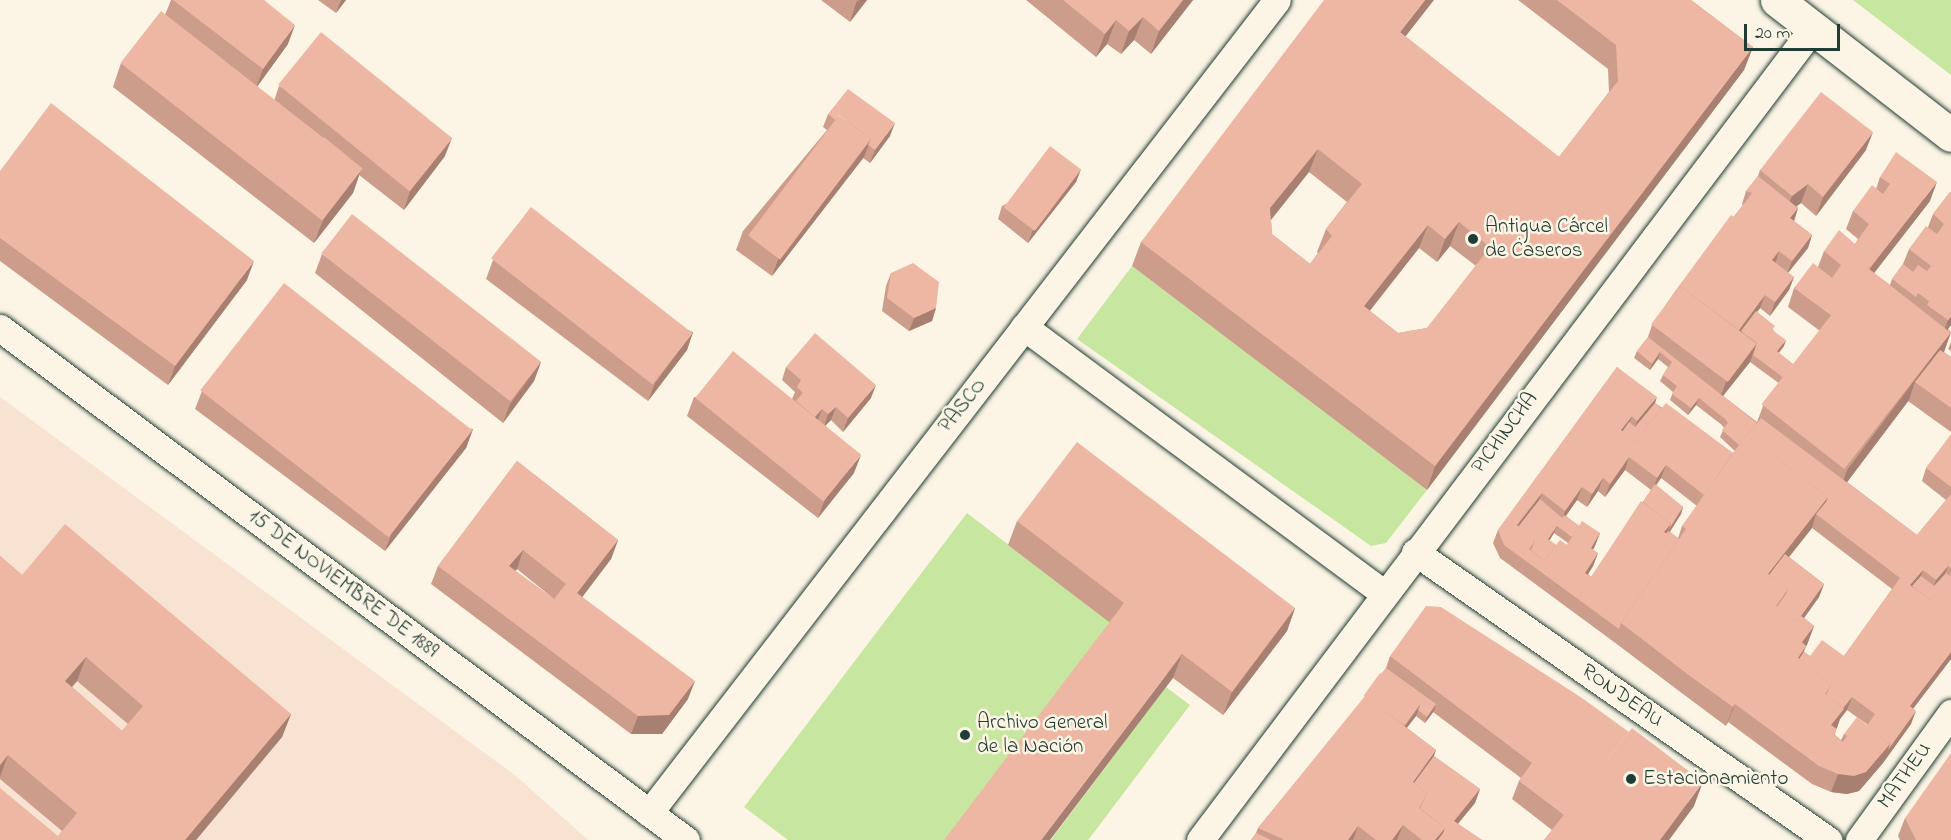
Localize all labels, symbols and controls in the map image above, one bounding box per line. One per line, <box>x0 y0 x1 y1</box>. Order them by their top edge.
scale bar <box>1747 12 1843 50</box>
text: 20 m <box>1755 21 1790 47</box>
place label: Antigua Cárcel de Caseros <box>1485 214 1608 264</box>
marker: Antigua Cárcel de Caseros <box>1466 232 1480 246</box>
street label: PASCO <box>934 374 992 438</box>
street label: PICHINCHA <box>1466 387 1544 479</box>
street label: 15 DE NOVIEMBRE DE 1889 <box>243 504 443 664</box>
street label: RONDEAU <box>1576 659 1668 733</box>
place label: Archivo General de la Nación <box>977 710 1108 760</box>
marker: Archivo General de la Nación <box>958 728 972 742</box>
street label: MATHEU <box>1872 738 1938 814</box>
place label: Estacionamiento <box>1643 766 1788 792</box>
marker: Estacionamiento <box>1624 772 1638 786</box>

